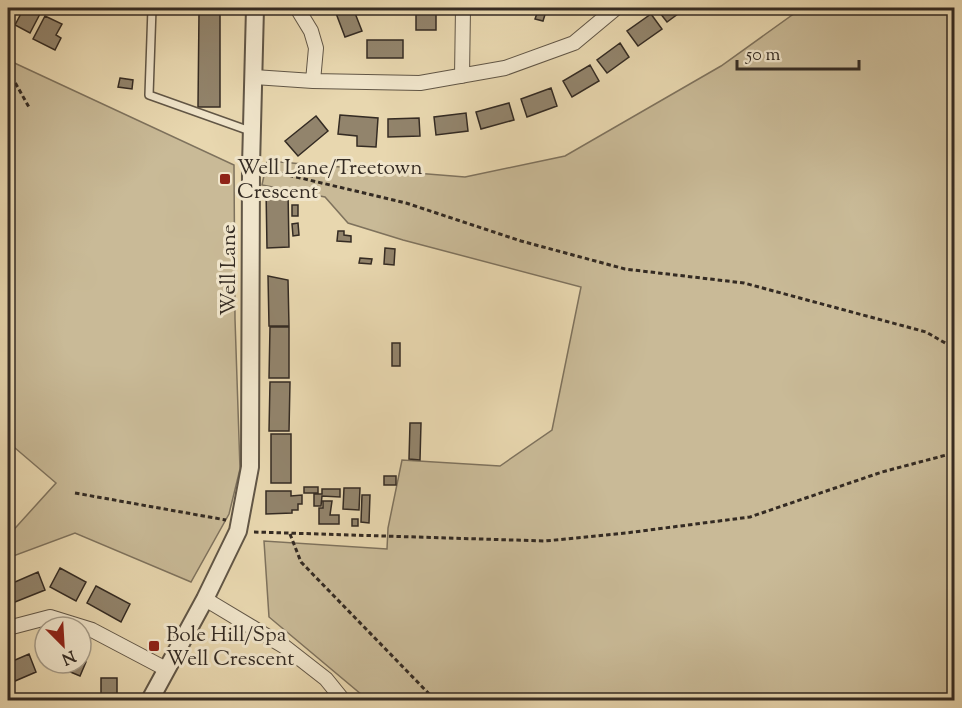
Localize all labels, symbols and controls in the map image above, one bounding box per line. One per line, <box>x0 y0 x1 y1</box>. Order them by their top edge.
scale bar <box>737 33 858 71</box>
text: 50 m <box>745 43 781 69</box>
place label: Well Lane/Treetown Crescent <box>237 154 423 208</box>
marker: Well Lane/Treetown Crescent <box>218 172 232 186</box>
street label: Well Lane <box>215 224 245 316</box>
north arrow <box>33 615 93 675</box>
place label: Bole Hill/Spa Well Crescent <box>166 621 294 675</box>
marker: Bole Hill/Spa Well Crescent <box>147 639 161 653</box>
text: N <box>57 643 79 670</box>

